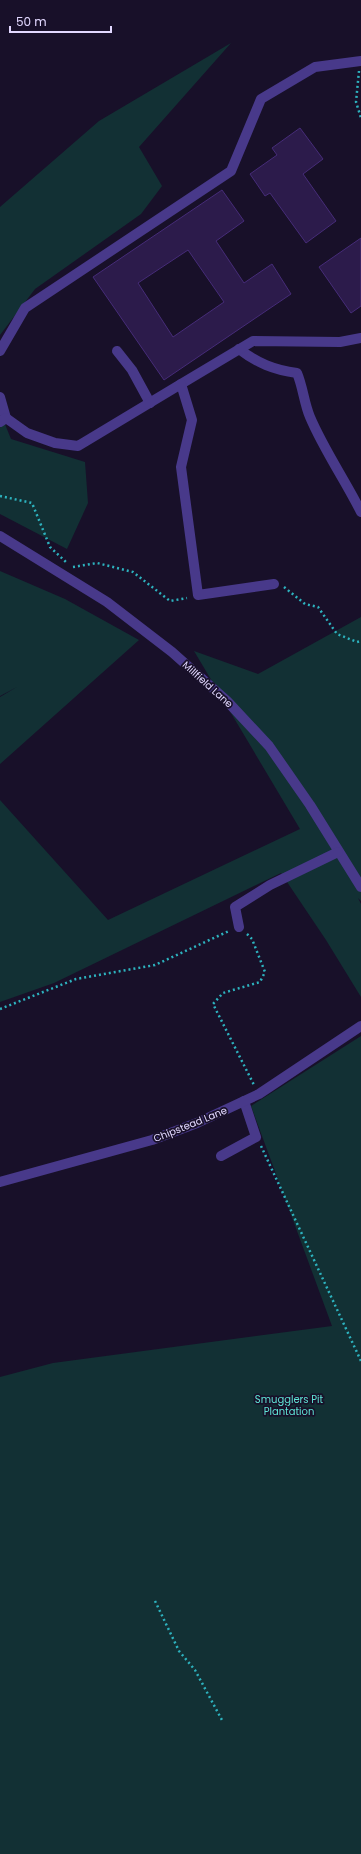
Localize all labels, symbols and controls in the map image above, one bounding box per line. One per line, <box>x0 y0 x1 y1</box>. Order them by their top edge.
scale bar <box>10 8 111 34</box>
text: 50 m <box>16 13 47 30</box>
street label: Millfield Lane <box>179 658 236 711</box>
street label: Chipstead Lane <box>151 1103 229 1146</box>
park label: Smugglers Pit Plantation <box>255 1392 323 1419</box>

